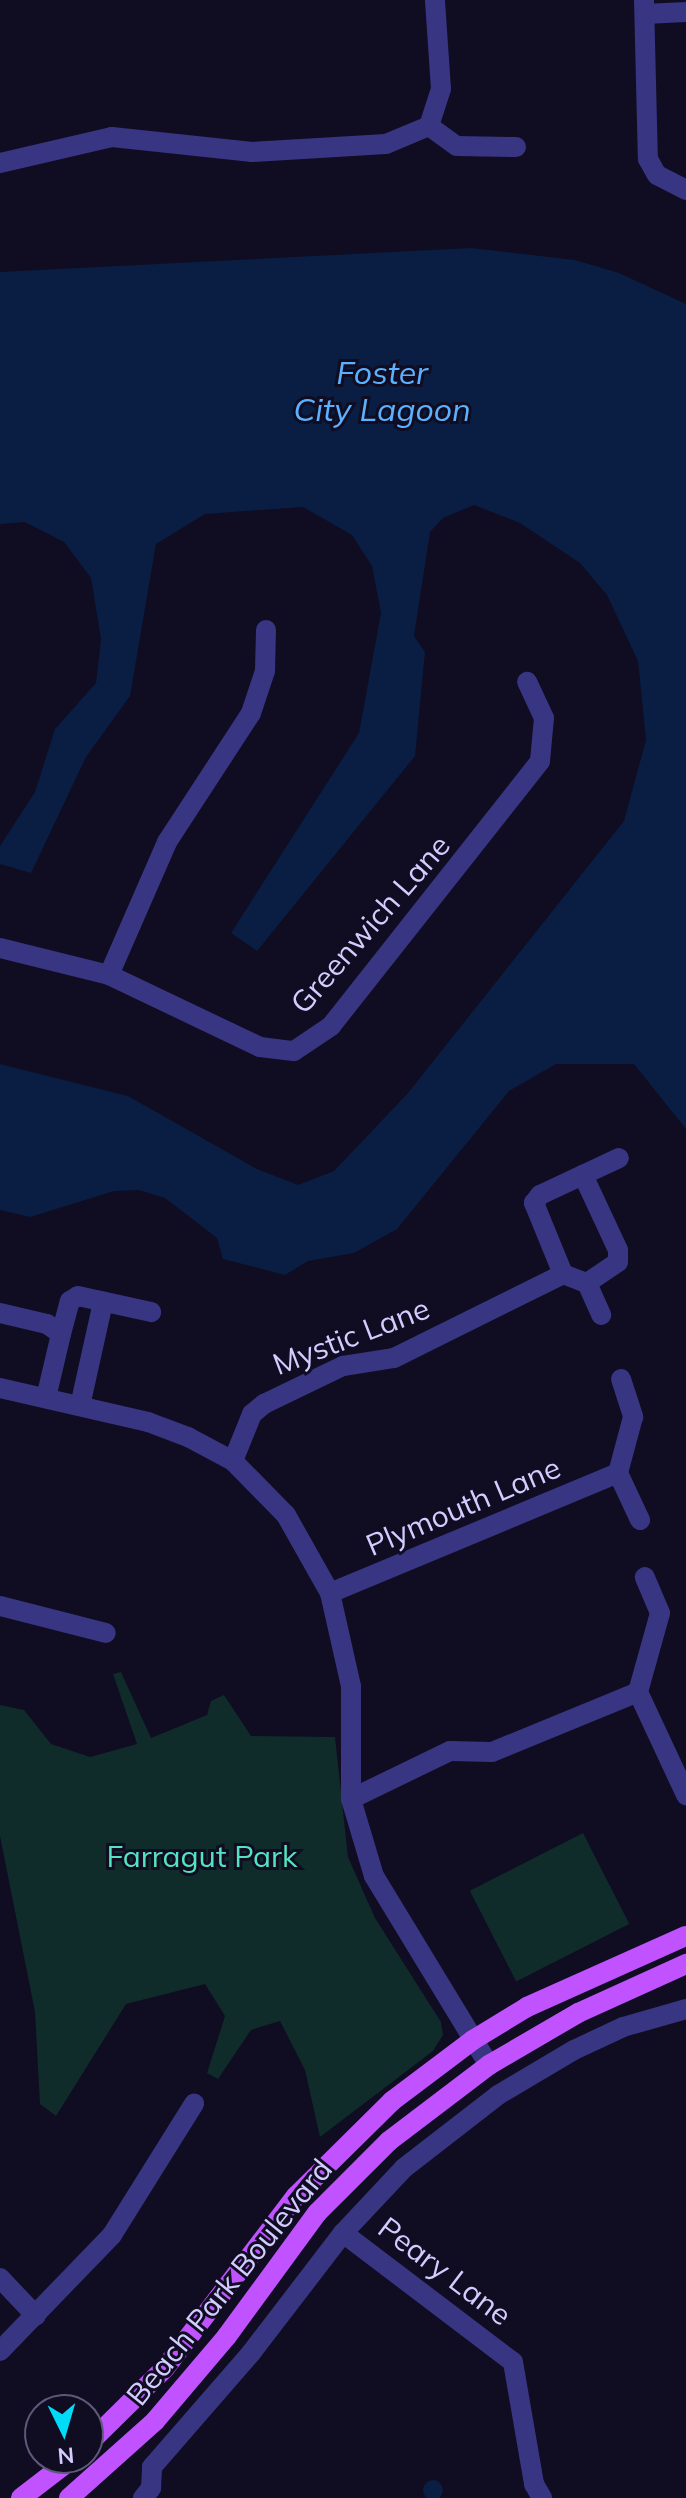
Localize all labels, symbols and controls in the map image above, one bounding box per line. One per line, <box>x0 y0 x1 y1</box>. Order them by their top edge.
water label: Foster City Lagoon <box>293 354 471 429</box>
street label: Greenwich Lane <box>283 828 457 1020</box>
street label: Mystic Lane <box>268 1290 434 1382</box>
street label: Plymouth Lane <box>360 1449 566 1563</box>
park label: Farragut Park <box>107 1838 297 1874</box>
street label: Beach Park Boulevard <box>119 2152 339 2412</box>
street label: Peary Lane <box>371 2209 519 2333</box>
north arrow <box>24 2394 104 2474</box>
text: N <box>56 2441 75 2471</box>

